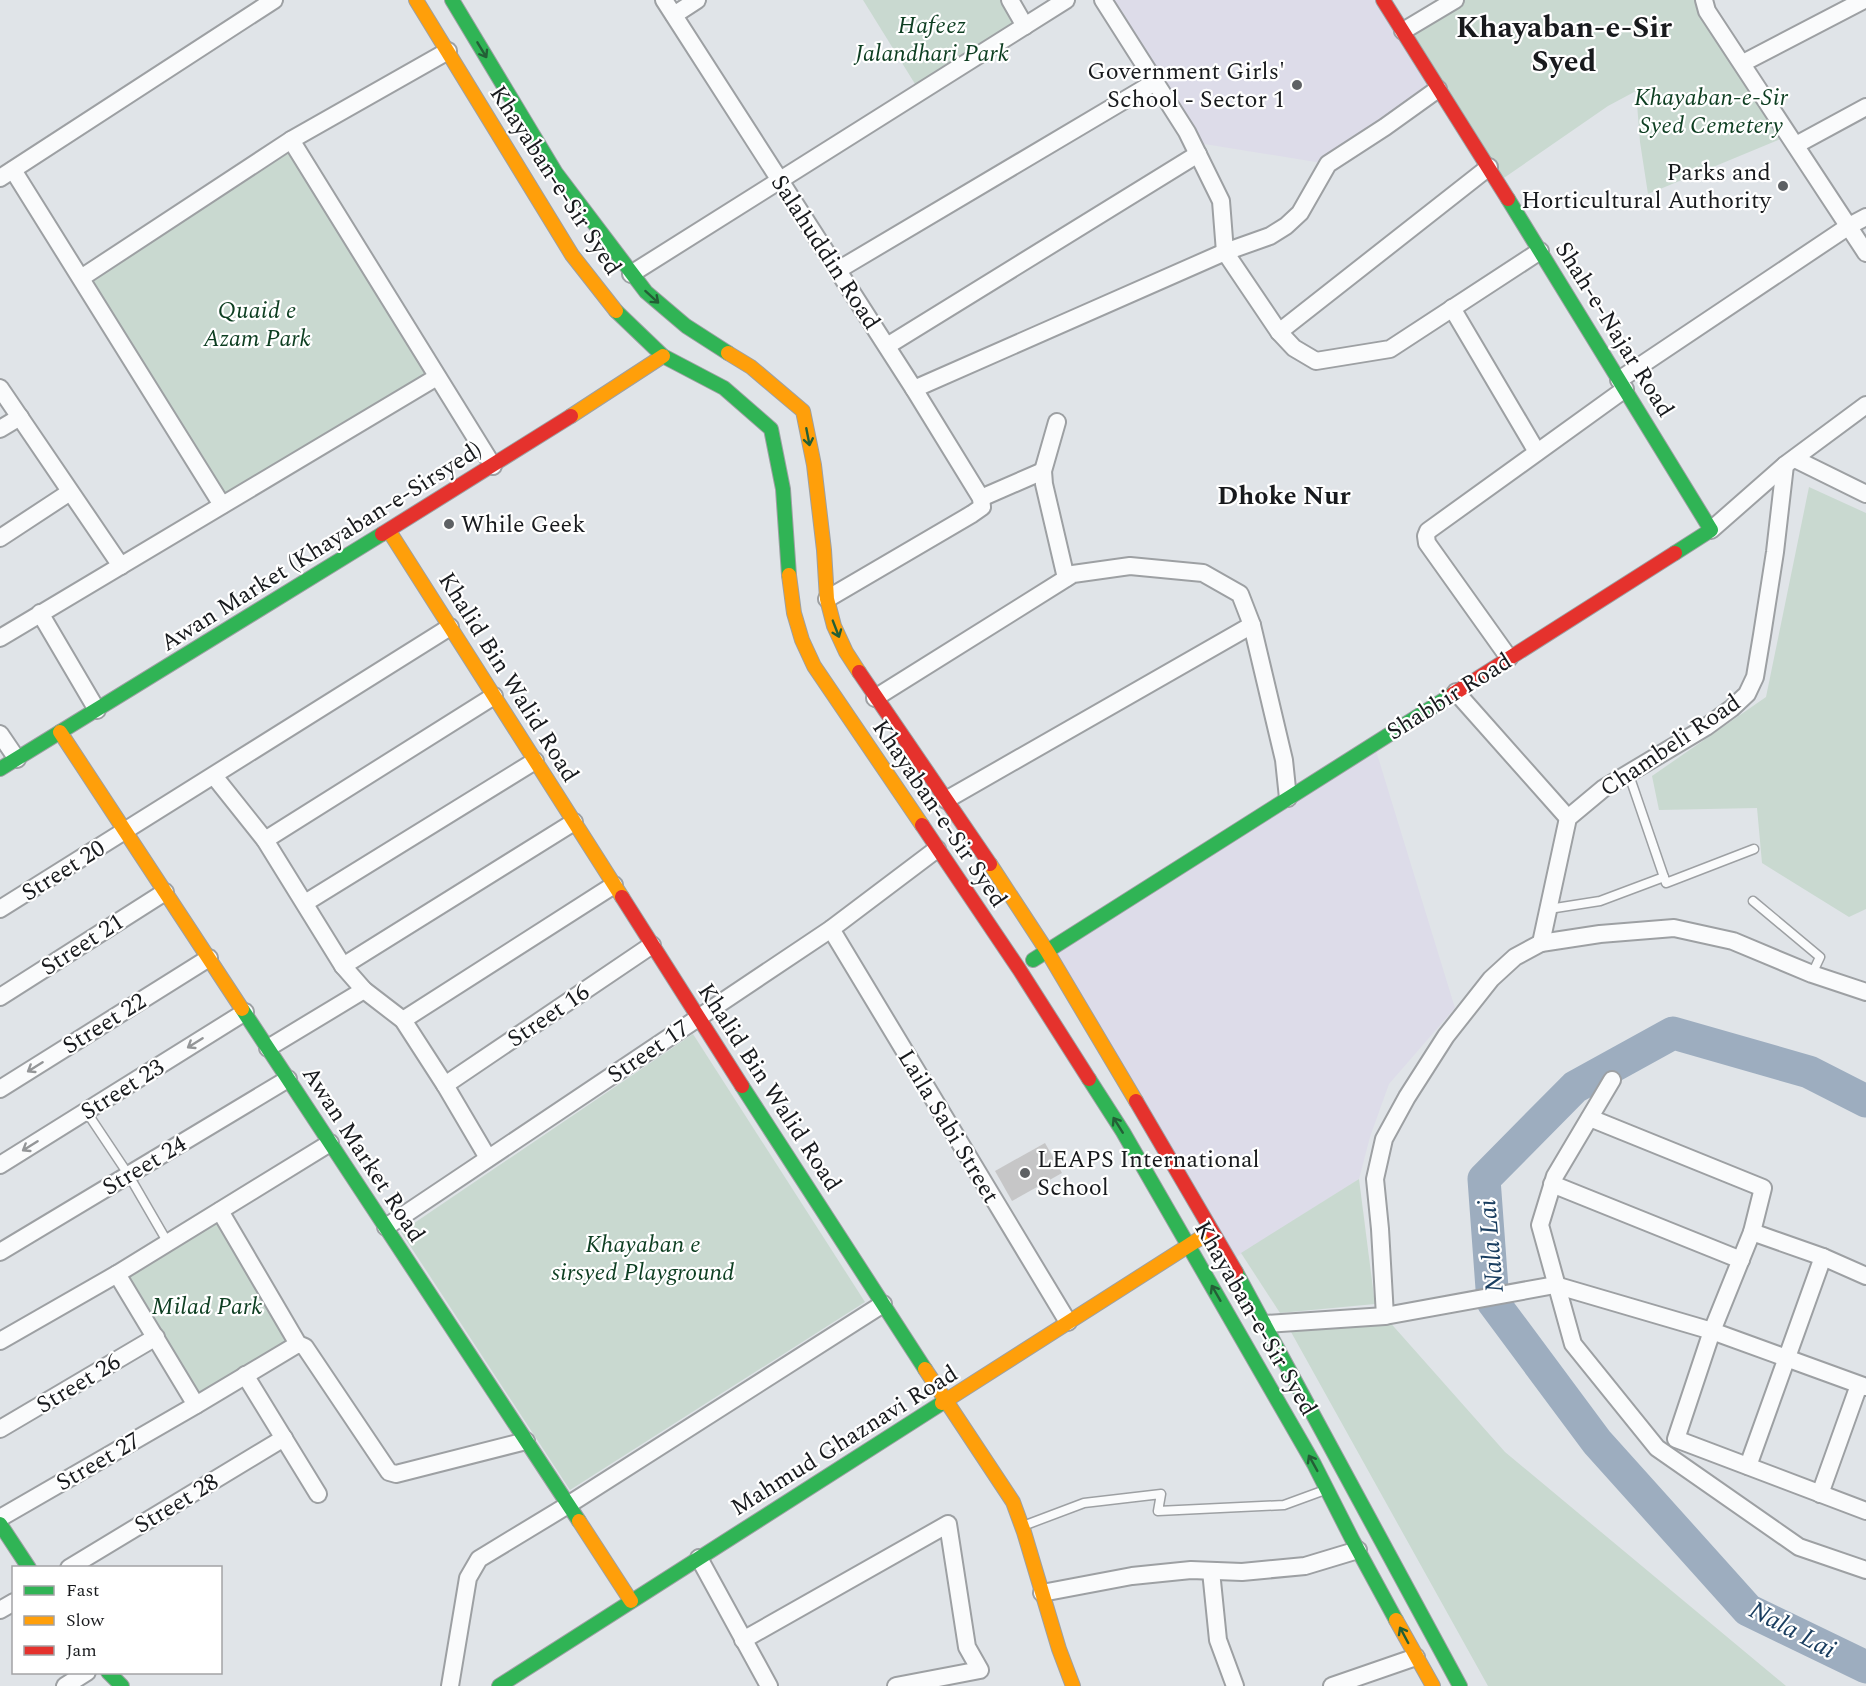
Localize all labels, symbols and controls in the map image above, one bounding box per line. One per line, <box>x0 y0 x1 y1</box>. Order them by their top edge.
district label: Khayaban-e-Sir Syed <box>1456 5 1672 85</box>
park label: Hafeez Jalandhari Park <box>853 8 1009 72</box>
one-way arrow <box>477 41 489 58</box>
place label: Government Girls' School - Sector 1 <box>1087 54 1285 118</box>
street label: Khayaban-e-Sir Syed <box>480 78 630 283</box>
marker: Government Girls' School - Sector 1 <box>1290 78 1304 92</box>
park label: Khayaban-e-Sir Syed Cemetery <box>1634 80 1789 144</box>
place label: Parks and Horticultural Authority <box>1521 155 1772 219</box>
street label: Salahuddin Road <box>761 168 889 338</box>
marker: Parks and Horticultural Authority <box>1776 179 1790 193</box>
street label: Shah-e-Najar Road <box>1545 234 1683 425</box>
one-way arrow <box>644 290 659 304</box>
park label: Quaid e Azam Park <box>202 293 311 357</box>
one-way arrow <box>803 426 814 446</box>
street label: Awan Market (Khayaban-e-Sirsyed) <box>154 433 489 661</box>
district label: Dhoke Nur <box>1217 476 1352 516</box>
place label: While Geek <box>461 507 586 543</box>
marker: While Geek <box>442 517 456 531</box>
street label: Khalid Bin Walid Road <box>429 565 588 790</box>
one-way arrow <box>831 619 842 638</box>
street label: Shabbir Road <box>1380 644 1519 750</box>
street label: Chambeli Road <box>1593 685 1748 806</box>
street label: Khayaban-e-Sir Syed <box>863 712 1016 915</box>
street label: Street 20 <box>15 831 112 911</box>
street label: Street 21 <box>34 904 131 985</box>
street label: Street 16 <box>500 975 597 1057</box>
street label: Khalid Bin Walid Road <box>688 976 850 1199</box>
street label: Street 22 <box>56 984 153 1064</box>
street label: Street 17 <box>600 1011 697 1093</box>
one-way arrow <box>187 1038 204 1050</box>
street label: Laila Sabi Street <box>888 1043 1008 1210</box>
street label: Street 23 <box>74 1050 171 1130</box>
street label: Awan Market Road <box>292 1059 434 1250</box>
one-way arrow <box>27 1061 43 1073</box>
one-way arrow <box>1112 1117 1124 1134</box>
street label: Street 24 <box>95 1126 194 1205</box>
one-way arrow <box>22 1141 39 1153</box>
place label: LEAPS International School <box>1037 1142 1260 1206</box>
marker: LEAPS International School <box>1018 1166 1032 1180</box>
water label: Nala Lai <box>1467 1197 1515 1294</box>
street label: Khayaban-e-Sir Syed <box>1184 1214 1326 1423</box>
park label: Khayaban e sirsyed Playground <box>552 1227 734 1291</box>
one-way arrow <box>1210 1285 1221 1303</box>
park label: Milad Park <box>152 1289 262 1325</box>
street label: Street 26 <box>29 1344 128 1423</box>
street label: Mahmud Ghaznavi Road <box>724 1356 965 1526</box>
street label: Street 27 <box>49 1423 148 1501</box>
one-way arrow <box>1307 1454 1318 1472</box>
street label: Street 28 <box>127 1464 226 1543</box>
legend <box>12 1566 222 1674</box>
text: Fast <box>66 1577 99 1604</box>
water label: Nala Lai <box>1742 1590 1843 1670</box>
text: Slow <box>66 1607 105 1634</box>
one-way arrow <box>1398 1627 1410 1644</box>
text: Jam <box>66 1637 97 1664</box>

